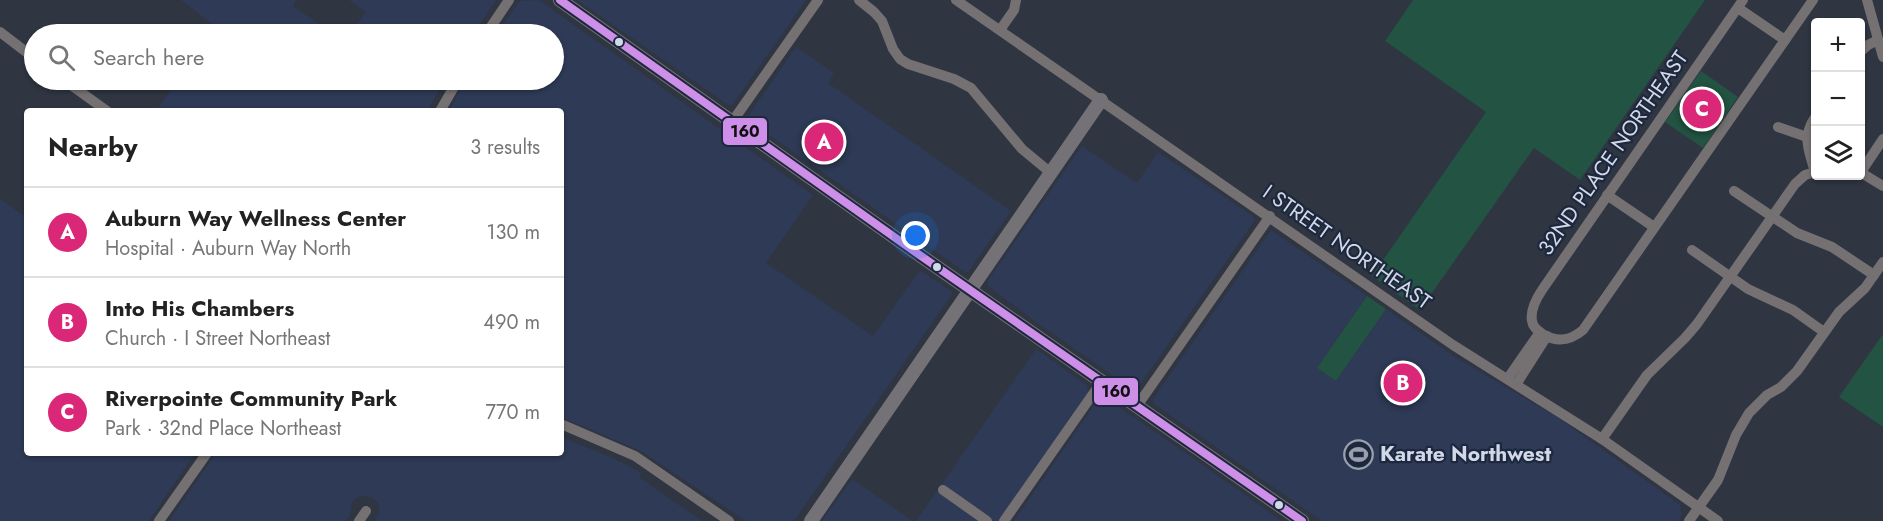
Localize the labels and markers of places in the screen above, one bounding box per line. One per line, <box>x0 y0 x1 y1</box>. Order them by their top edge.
unlabelled marker <box>613 36 625 48</box>
pin: C <box>1682 86 1722 132</box>
pin: A <box>804 120 844 164</box>
unlabelled marker <box>931 261 943 273</box>
pin: B <box>1384 360 1422 406</box>
sports icon: Karate Northwest <box>1343 438 1375 470</box>
place label: Karate Northwest <box>1380 439 1551 469</box>
unlabelled marker <box>1273 499 1285 511</box>

